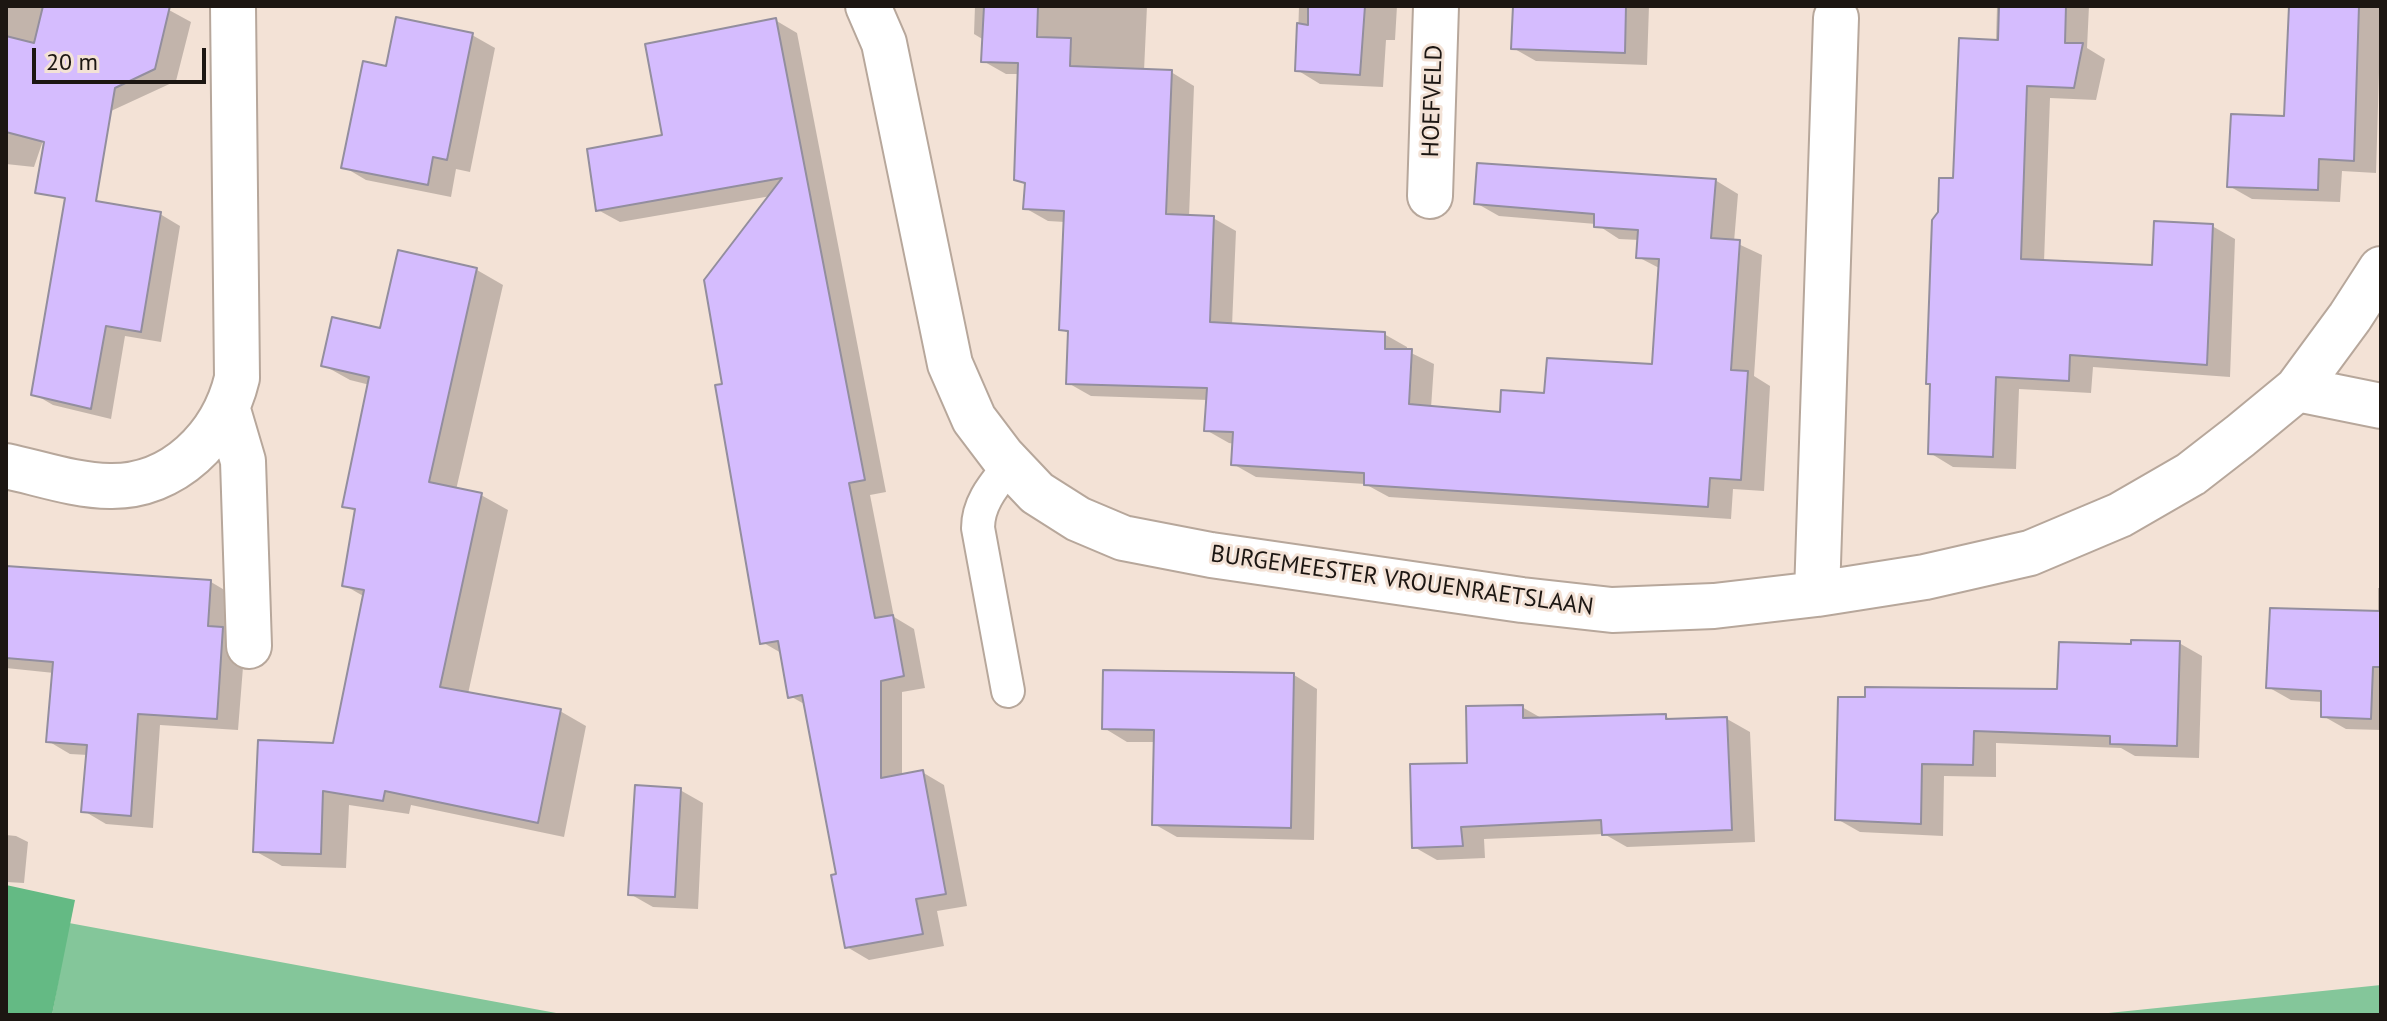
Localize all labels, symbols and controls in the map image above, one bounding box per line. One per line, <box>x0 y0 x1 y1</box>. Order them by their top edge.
scale bar <box>36 32 210 82</box>
street label: HOEFVELD <box>1417 44 1449 158</box>
text: 20 m <box>46 46 98 77</box>
street label: BURGEMEESTER VROUENRAETSLAAN <box>1209 540 1595 622</box>

